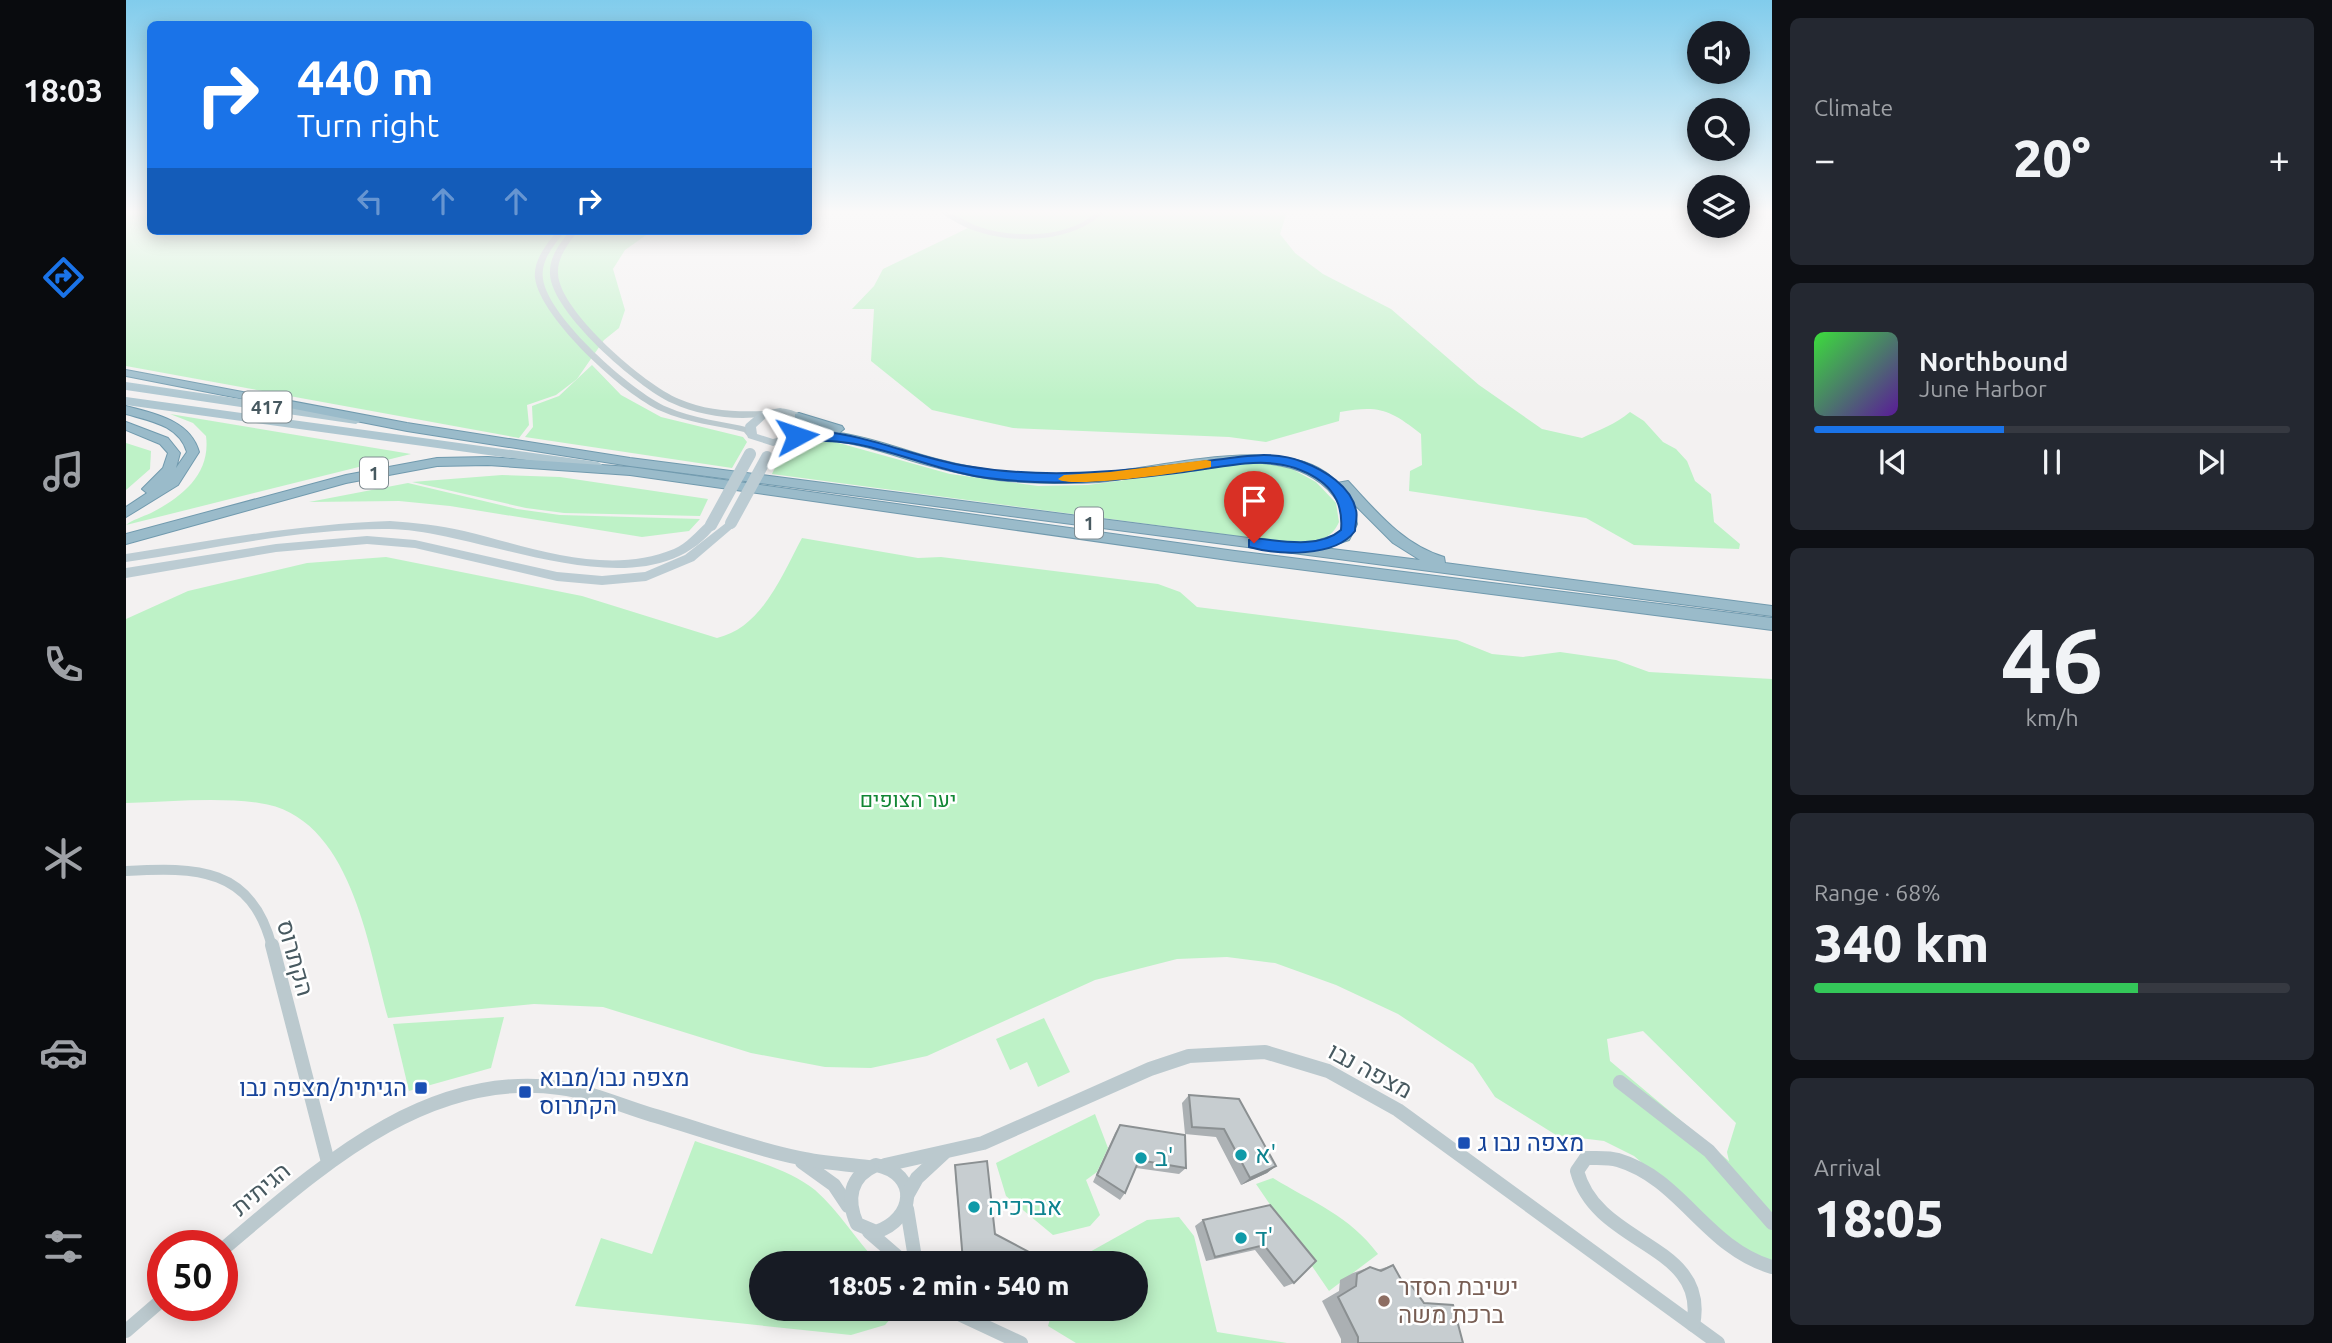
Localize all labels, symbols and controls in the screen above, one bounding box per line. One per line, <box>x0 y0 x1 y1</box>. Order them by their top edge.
map controls <box>1687 21 1750 238</box>
button: sound <box>1687 21 1750 84</box>
icon: right <box>182 49 273 140</box>
text: 440 m <box>297 49 434 104</box>
text: 18:03 <box>23 72 103 108</box>
text: Climate <box>1814 95 1893 120</box>
button: search <box>1687 98 1750 161</box>
text: Turn right <box>297 107 439 143</box>
text: 20° <box>2013 129 2091 187</box>
text: − <box>1814 138 1835 180</box>
text: + <box>2269 138 2290 180</box>
button: layers <box>1687 175 1750 238</box>
icon: left <box>351 182 389 220</box>
icon: ahead <box>424 182 462 220</box>
icon: ahead <box>497 182 535 220</box>
icon: right <box>570 182 608 220</box>
icon: directions <box>39 253 88 302</box>
text: Northbound <box>1919 347 2068 376</box>
text: June Harbor <box>1919 376 2047 401</box>
road number: 417 <box>242 392 292 422</box>
position arrow <box>760 399 834 473</box>
icon: previous <box>1874 443 1912 481</box>
icon: pause <box>2033 443 2071 481</box>
icon: next <box>2192 443 2230 481</box>
icon: music <box>39 447 88 496</box>
road number: 1 <box>360 458 388 488</box>
pin <box>1224 471 1284 543</box>
icon: arrive <box>1235 482 1273 520</box>
road number: 1 <box>1075 508 1103 538</box>
text: 46 <box>2001 608 2103 710</box>
icon: phone <box>39 640 88 689</box>
text: km/h <box>2025 705 2079 730</box>
park label: יער הצופים <box>860 787 956 811</box>
icon: climate <box>39 834 88 883</box>
text: Range · 68% <box>1814 880 1941 905</box>
text: 340 km <box>1814 914 1989 972</box>
street label: הקתרוס <box>272 917 319 999</box>
icon: car <box>39 1028 88 1077</box>
street label: מצפה נבו <box>1324 1037 1417 1104</box>
place label: מצפה נבו/מבוא הקתרוס <box>539 1064 690 1119</box>
place label: הגיתית/מצפה נבו <box>239 1074 407 1101</box>
marker: הגיתית/מצפה נבו <box>413 1080 429 1096</box>
marker: מצפה נבו/מבוא הקתרוס <box>517 1084 533 1100</box>
place label: מצפה נבו ג <box>1478 1129 1584 1156</box>
marker: מצפה נבו ג <box>1456 1135 1472 1151</box>
place label: א' <box>1255 1141 1276 1168</box>
place label: ב' <box>1155 1144 1173 1171</box>
marker: א' <box>1233 1147 1249 1163</box>
marker: ב' <box>1133 1150 1149 1166</box>
text: Arrival <box>1814 1155 1881 1180</box>
street label: הגיתית <box>226 1156 295 1221</box>
text: 18:05 <box>1814 1189 1944 1247</box>
place label: אברכיה <box>988 1193 1062 1220</box>
marker: אברכיה <box>966 1199 982 1215</box>
icon: filters <box>39 1222 88 1271</box>
place label: ד' <box>1255 1224 1273 1251</box>
speed limit sign: 50 <box>147 1230 238 1321</box>
marker: ד' <box>1233 1230 1249 1246</box>
text: 18:05 · 2 min · 540 m <box>828 1271 1069 1300</box>
place label: ישיבת הסדר ברכת משה <box>1398 1273 1518 1328</box>
marker: ישיבת הסדר ברכת משה <box>1376 1293 1392 1309</box>

